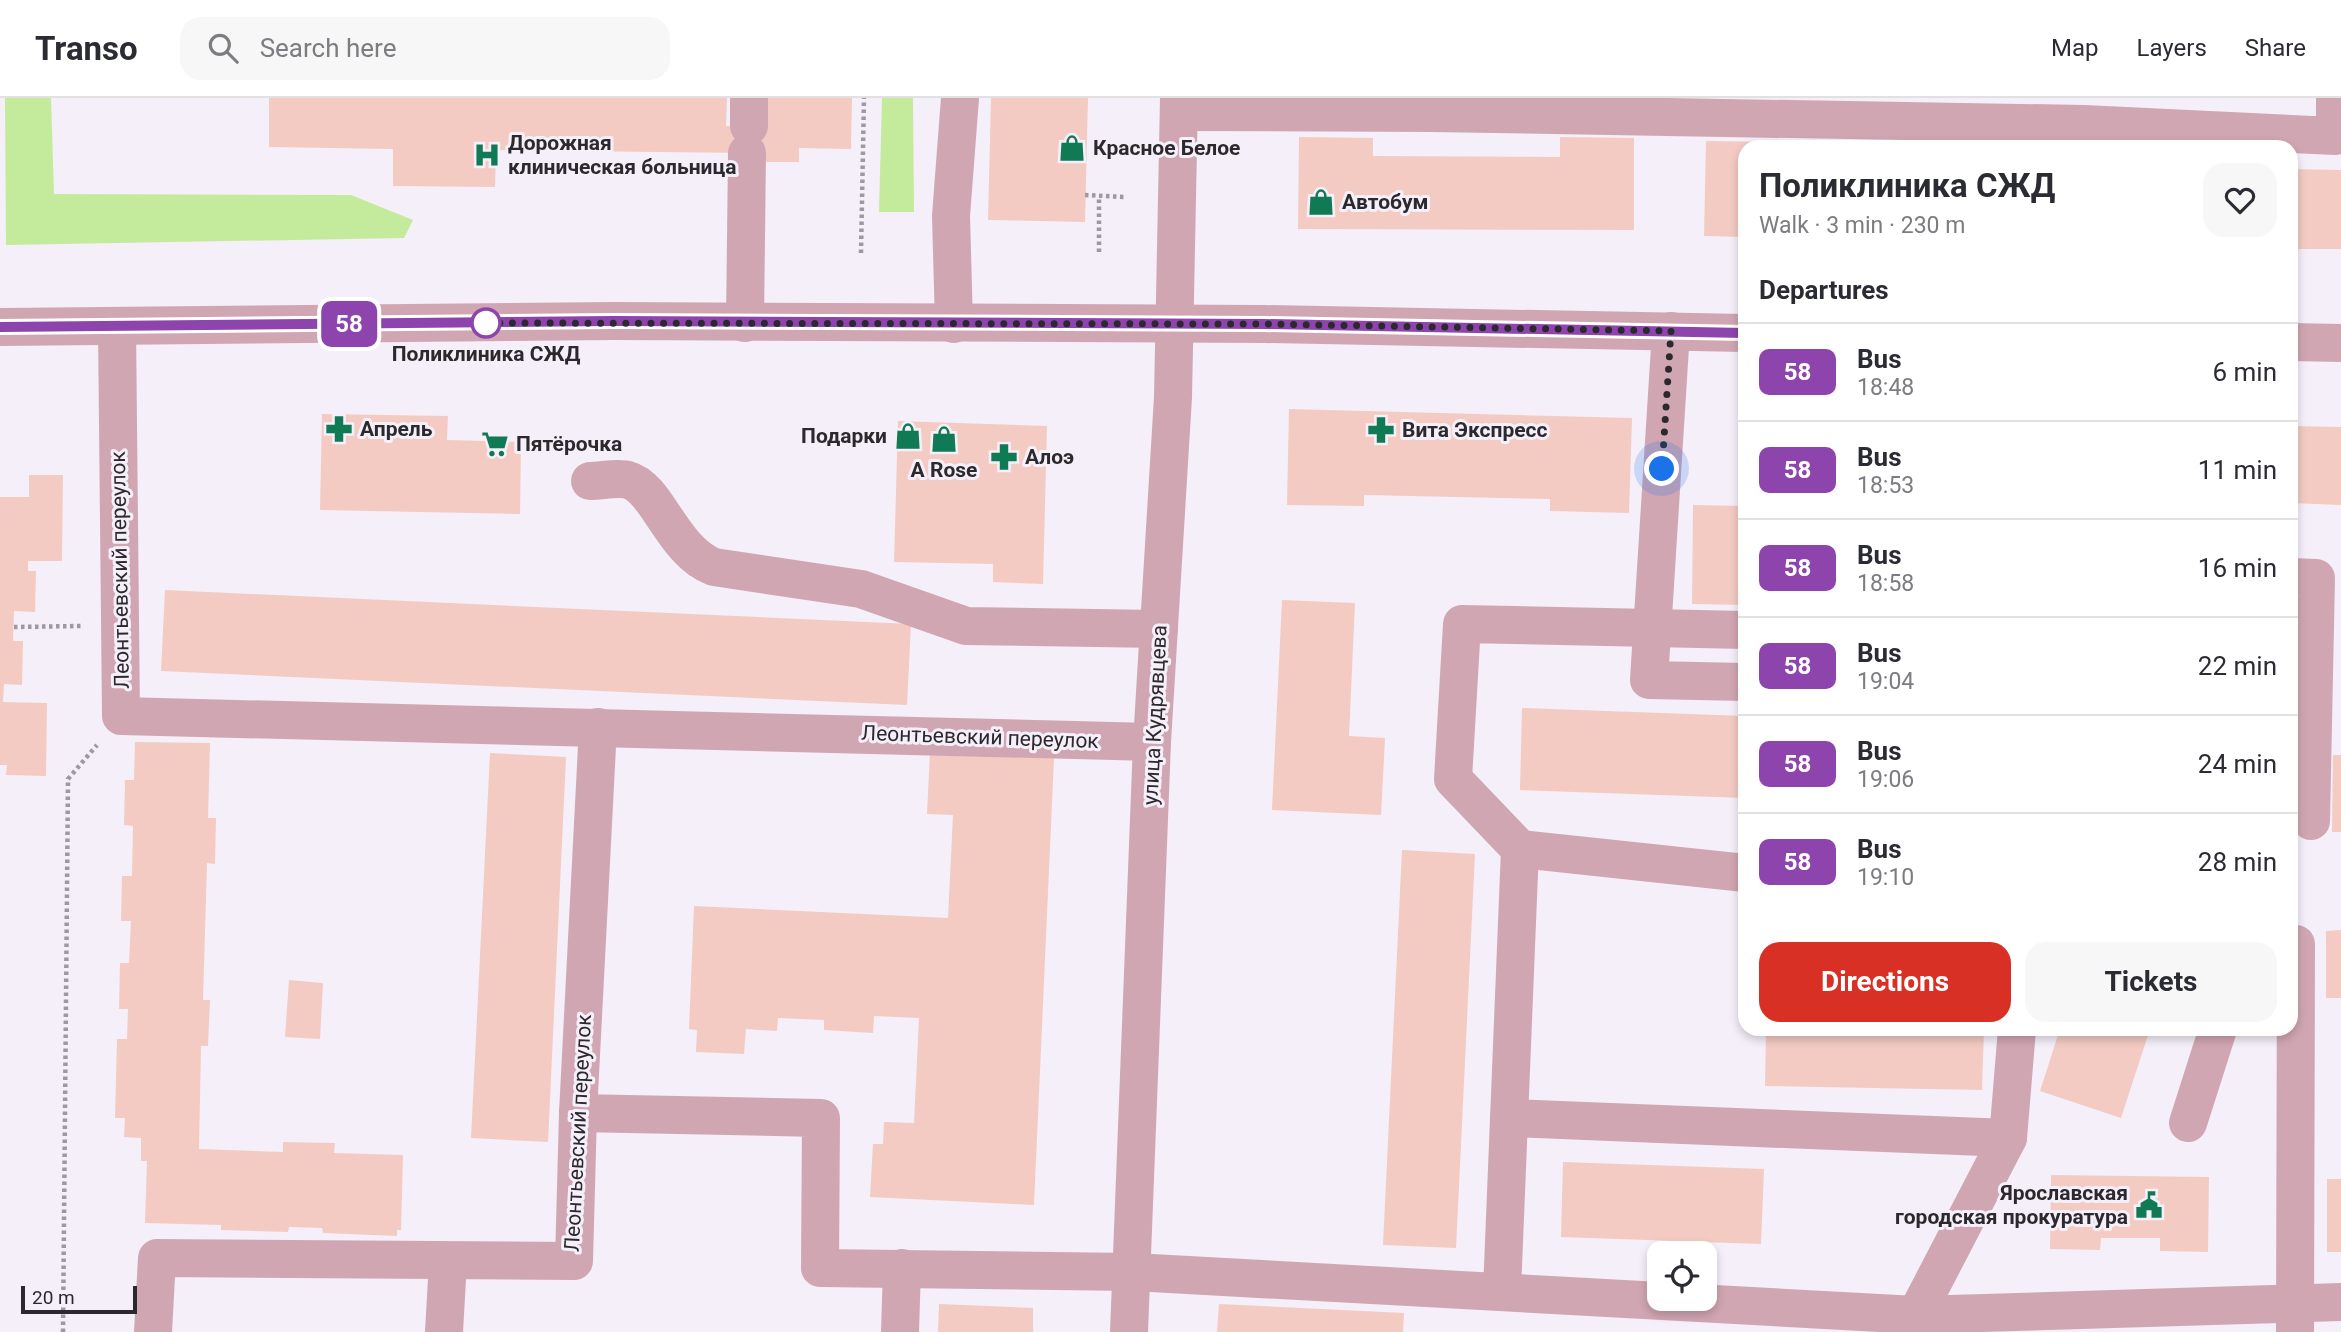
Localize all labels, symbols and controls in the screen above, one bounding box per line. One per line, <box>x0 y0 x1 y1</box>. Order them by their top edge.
search box <box>180 17 670 80</box>
text: Transo <box>35 29 138 68</box>
icon: search <box>204 29 242 67</box>
text: Search here <box>260 33 396 63</box>
text: Map <box>2051 34 2099 62</box>
text: Layers <box>2137 34 2207 62</box>
text: Share <box>2245 34 2306 62</box>
place label: Дорожная клиническая больница <box>508 131 736 179</box>
shop icon: Красное Белое <box>1057 133 1087 163</box>
place label: Красное Белое <box>1093 136 1240 160</box>
hospital icon: Дорожная клиническая больница <box>472 140 502 170</box>
button: heart <box>2203 163 2277 237</box>
text: Поликлиника СЖД <box>1759 166 2055 205</box>
shop icon: Автобум <box>1306 187 1336 217</box>
place label: Автобум <box>1342 190 1429 214</box>
text: Walk · 3 min · 230 m <box>1759 212 1965 239</box>
text: Departures <box>1759 275 1889 305</box>
line badge: 58 <box>318 301 380 347</box>
marker: Поликлиника СЖД <box>471 308 501 338</box>
text: 58 <box>335 310 363 338</box>
place label: Поликлиника СЖД <box>392 342 581 366</box>
text: Bus <box>1857 344 1902 374</box>
text: 6 min <box>2212 357 2277 387</box>
text: 58 <box>1784 358 1811 386</box>
text: 18:48 <box>1857 374 1914 401</box>
pharmacy icon: Апрель <box>324 414 354 444</box>
pharmacy icon: Вита Экспресс <box>1366 415 1396 445</box>
place label: Апрель <box>360 417 433 441</box>
place label: Вита Экспресс <box>1402 418 1548 442</box>
shop icon: Подарки <box>893 421 923 451</box>
place label: Подарки <box>801 424 887 448</box>
shop icon: A Rose <box>929 424 959 454</box>
supermarket icon: Пятёрочка <box>480 429 510 459</box>
place label: Пятёрочка <box>516 432 622 456</box>
pharmacy icon: Алоэ <box>989 442 1019 472</box>
text: Bus <box>1857 442 1902 472</box>
place label: Алоэ <box>1025 445 1074 469</box>
street label: Леонтьевский переулок <box>106 450 134 689</box>
your location <box>1644 451 1679 486</box>
text: 11 min <box>2198 455 2277 485</box>
text: 58 <box>1784 456 1811 484</box>
place label: A Rose <box>911 458 977 482</box>
text: 18:53 <box>1857 472 1914 499</box>
text: Bus <box>1857 540 1902 570</box>
text: 16 min <box>2198 553 2277 583</box>
text: 58 <box>1784 554 1811 582</box>
text: 18:58 <box>1857 570 1914 597</box>
street label: улица Кудрявцева <box>1138 624 1172 806</box>
text: Bus <box>1857 638 1902 668</box>
text: 22 min <box>2198 651 2277 681</box>
text: 58 <box>1784 652 1811 680</box>
text: 19:04 <box>1857 668 1914 695</box>
street label: Леонтьевский переулок <box>861 721 1100 753</box>
text: Bus <box>1857 736 1902 766</box>
text: 24 min <box>2198 749 2277 779</box>
text: 58 <box>1784 750 1811 778</box>
text: 19:06 <box>1857 766 1914 793</box>
text: Bus <box>1857 834 1902 864</box>
text: 28 min <box>2198 847 2277 877</box>
text: 58 <box>1784 848 1811 876</box>
text: 19:10 <box>1857 864 1914 891</box>
button: Directions <box>1759 942 2011 1022</box>
button: Tickets <box>2025 942 2277 1022</box>
street label: Леонтьевский переулок <box>560 1013 596 1252</box>
place label: Ярославская городская прокуратура <box>1895 1181 2128 1229</box>
public building icon: Ярославская городская прокуратура <box>2134 1190 2164 1220</box>
map controls <box>1647 1241 1717 1311</box>
button: locate <box>1647 1241 1717 1311</box>
scale bar <box>21 1283 136 1315</box>
text: 20 m <box>32 1286 75 1309</box>

